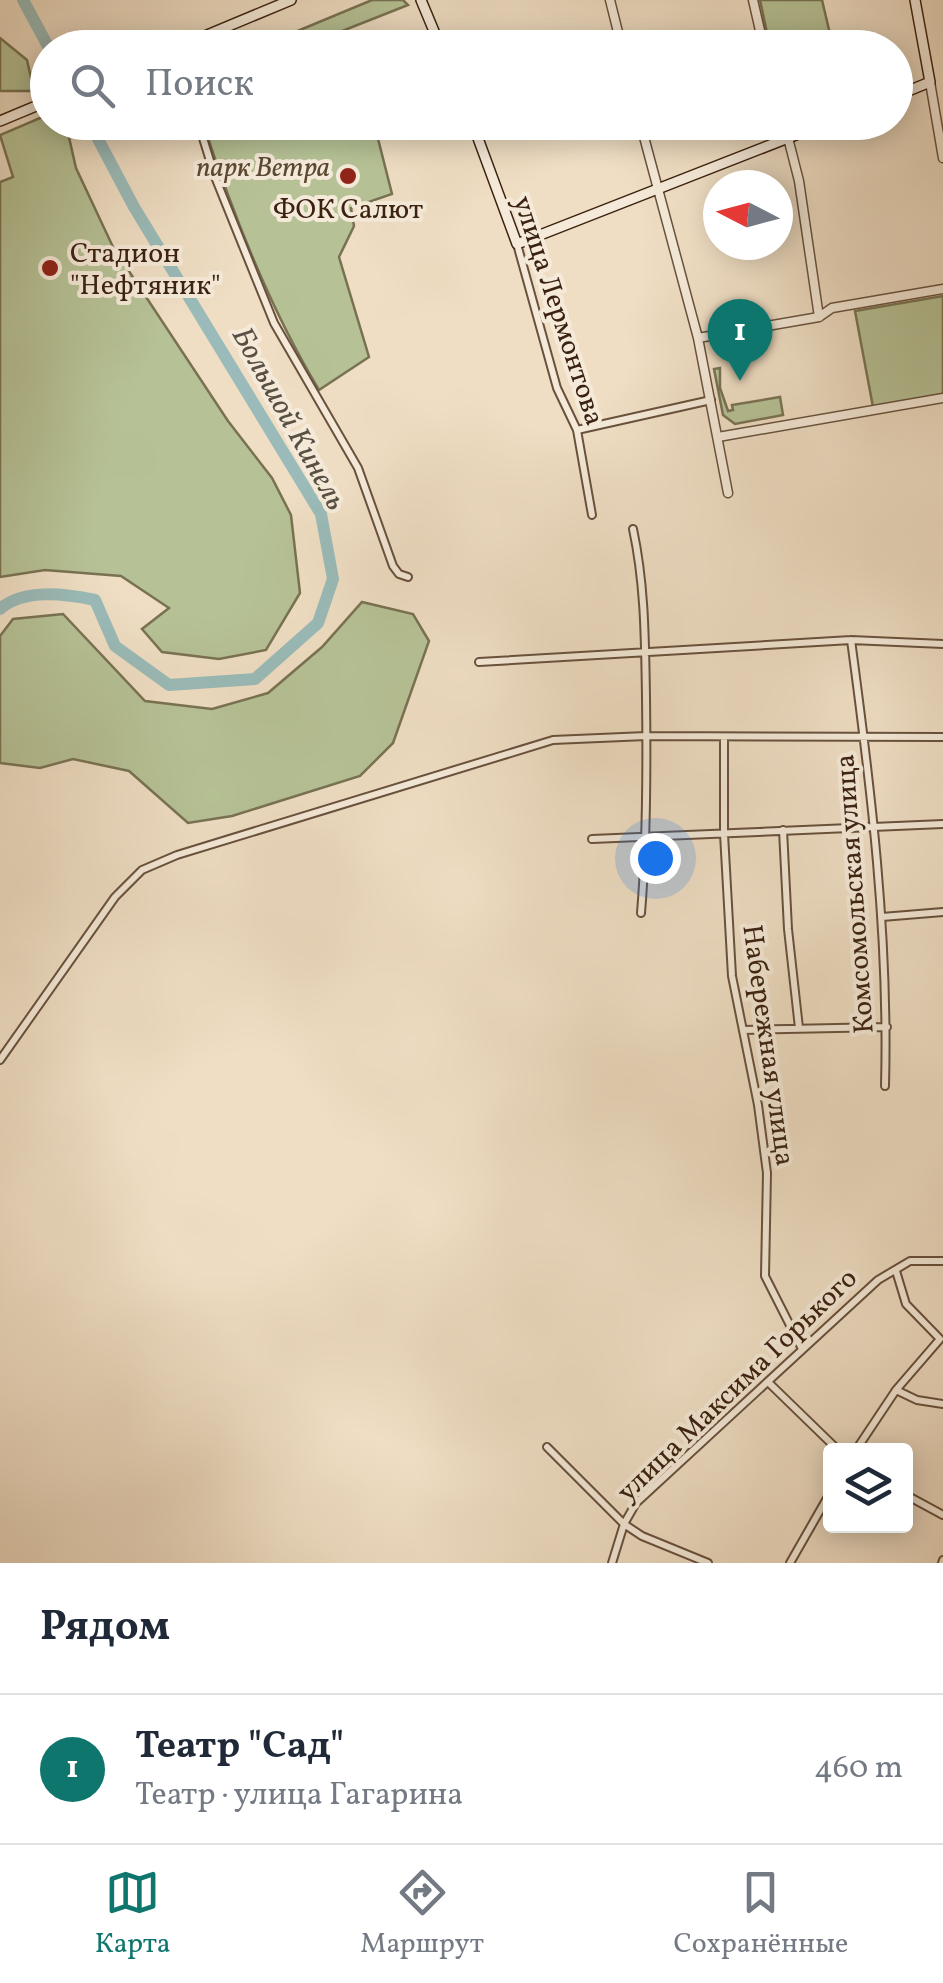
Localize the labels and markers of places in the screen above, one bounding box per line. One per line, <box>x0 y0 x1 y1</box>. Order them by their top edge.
marker: ФОК Салют <box>337 165 359 187</box>
place label: ФОК Салют <box>273 191 423 230</box>
place label: Стадион "Нефтяник" <box>70 235 221 306</box>
marker: Стадион "Нефтяник" <box>39 257 61 279</box>
pin: 1 <box>708 298 772 381</box>

